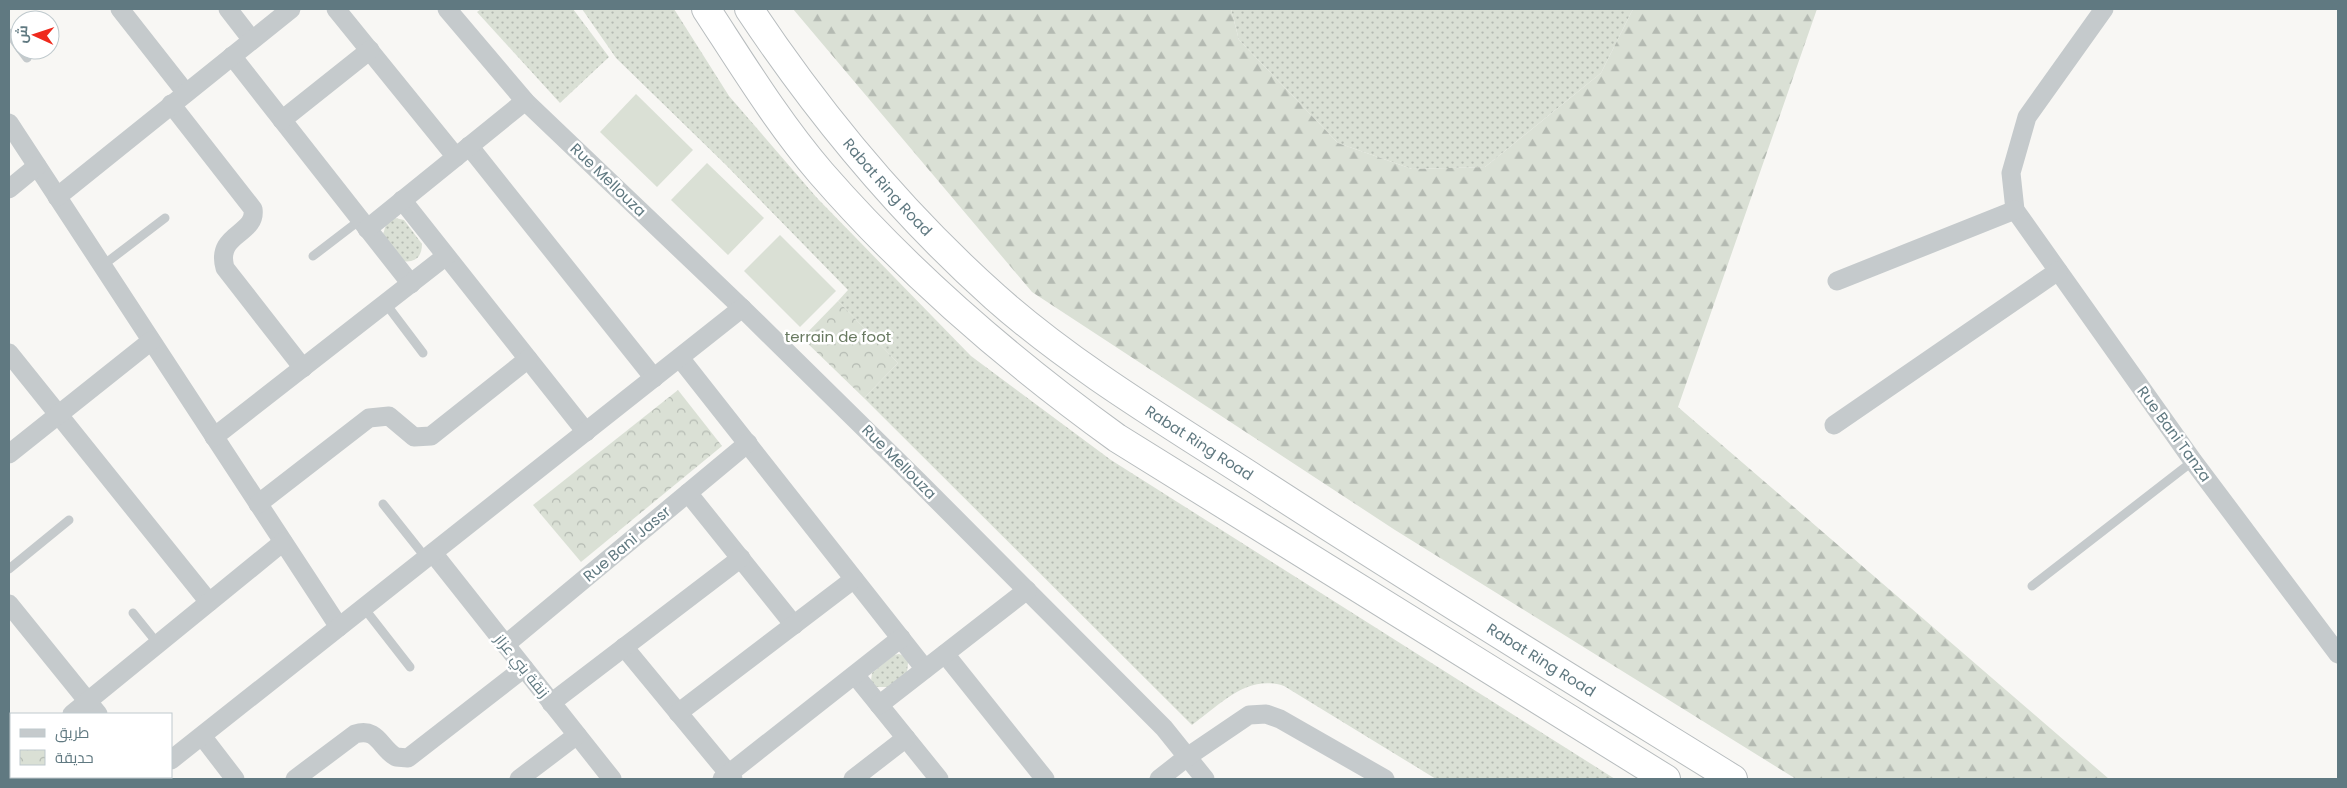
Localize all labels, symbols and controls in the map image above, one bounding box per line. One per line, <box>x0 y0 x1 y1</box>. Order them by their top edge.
north arrow <box>10 10 60 60</box>
text: ش <box>12 25 32 44</box>
street label: Rabat Ring Road <box>838 134 937 241</box>
street label: Rue Mellouza <box>566 138 651 221</box>
park label: terrain de foot <box>785 326 891 347</box>
street label: Rue Bani Tanza <box>2133 382 2216 486</box>
street label: Rabat Ring Road <box>1141 400 1258 485</box>
street label: Rue Mellouza <box>857 420 941 504</box>
street label: Rue Bani Jassr <box>579 501 675 586</box>
street label: Rabat Ring Road <box>1483 618 1600 702</box>
street label: زنقة بني عزاز <box>488 629 555 703</box>
legend <box>10 713 172 778</box>
text: طريق <box>55 722 89 743</box>
text: حديقة <box>55 747 94 768</box>

